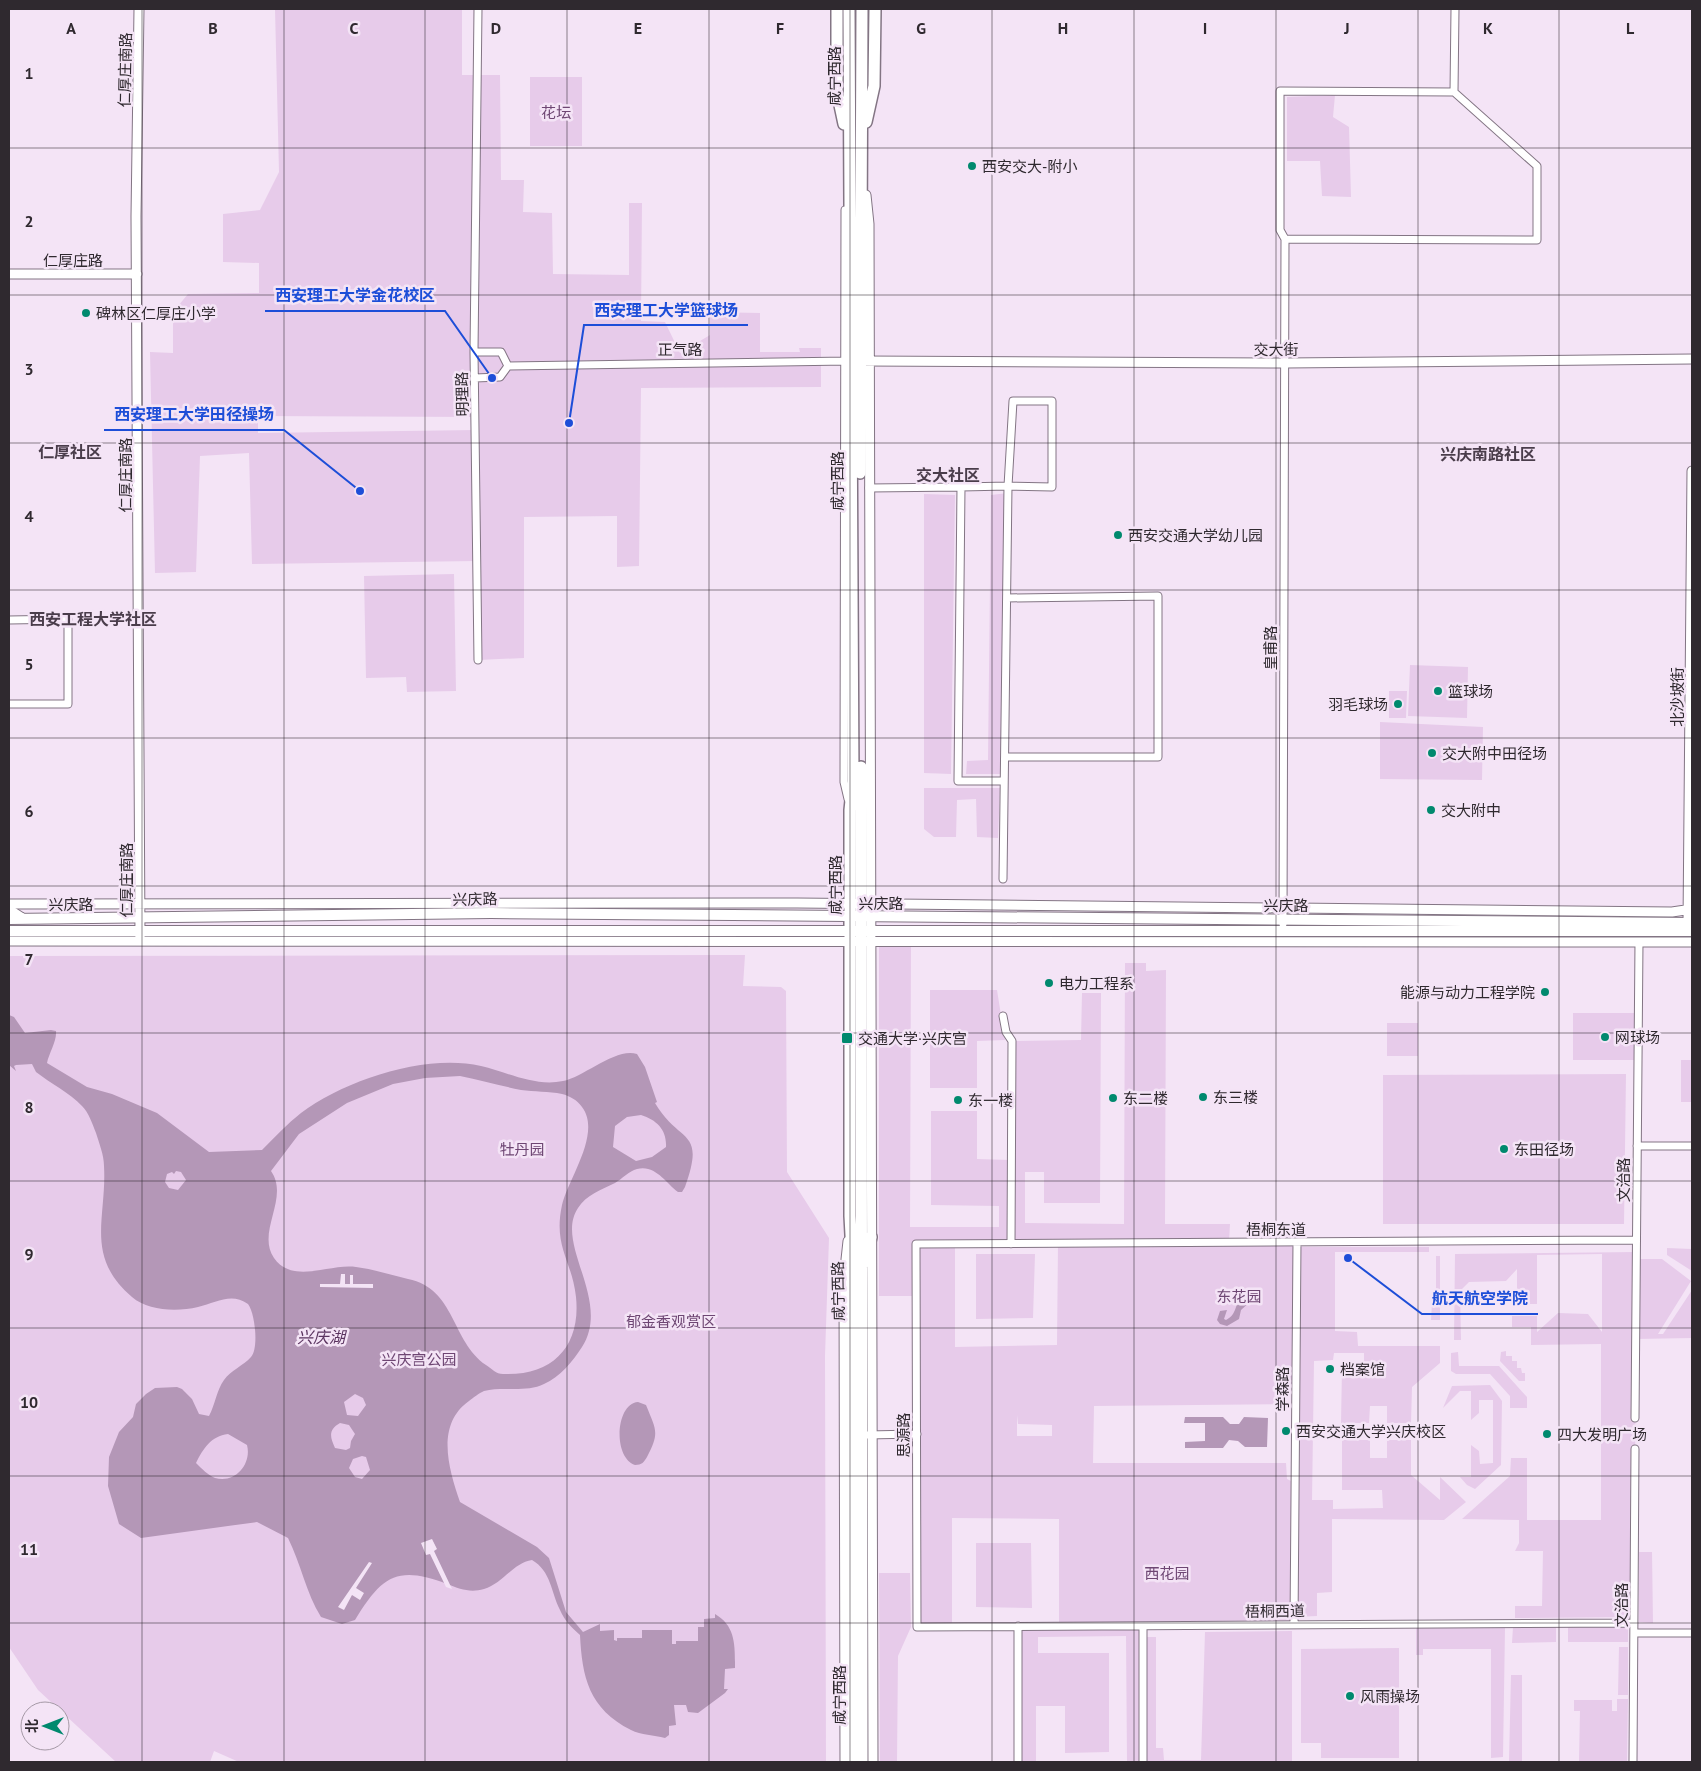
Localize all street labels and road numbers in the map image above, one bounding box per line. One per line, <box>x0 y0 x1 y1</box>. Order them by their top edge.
street label: 仁厚庄南路 <box>115 32 135 108</box>
street label: 咸宁西路 <box>825 46 844 106</box>
street label: 仁厚庄路 <box>43 251 103 270</box>
street label: 正气路 <box>657 340 703 359</box>
street label: 交大街 <box>1253 340 1299 359</box>
street label: 明理路 <box>452 371 472 417</box>
street label: 仁厚庄南路 <box>116 437 135 513</box>
street label: 咸宁西路 <box>828 451 847 511</box>
street label: 皇甫路 <box>1261 625 1280 671</box>
street label: 北沙坡街 <box>1668 667 1687 727</box>
street label: 仁厚庄南路 <box>117 842 136 918</box>
street label: 咸宁西路 <box>826 855 845 915</box>
street label: 兴庆路 <box>452 889 498 909</box>
street label: 兴庆路 <box>858 894 904 913</box>
street label: 兴庆路 <box>48 895 94 914</box>
street label: 兴庆路 <box>1263 896 1309 915</box>
street label: 文治路 <box>1614 1157 1633 1203</box>
street label: 梧桐东道 <box>1246 1220 1306 1239</box>
street label: 咸宁西路 <box>828 1261 848 1321</box>
street label: 学森路 <box>1273 1366 1292 1412</box>
street label: 思源路 <box>894 1412 913 1458</box>
street label: 文治路 <box>1612 1582 1631 1628</box>
street label: 梧桐西道 <box>1245 1601 1305 1621</box>
street label: 咸宁西路 <box>830 1665 849 1725</box>

